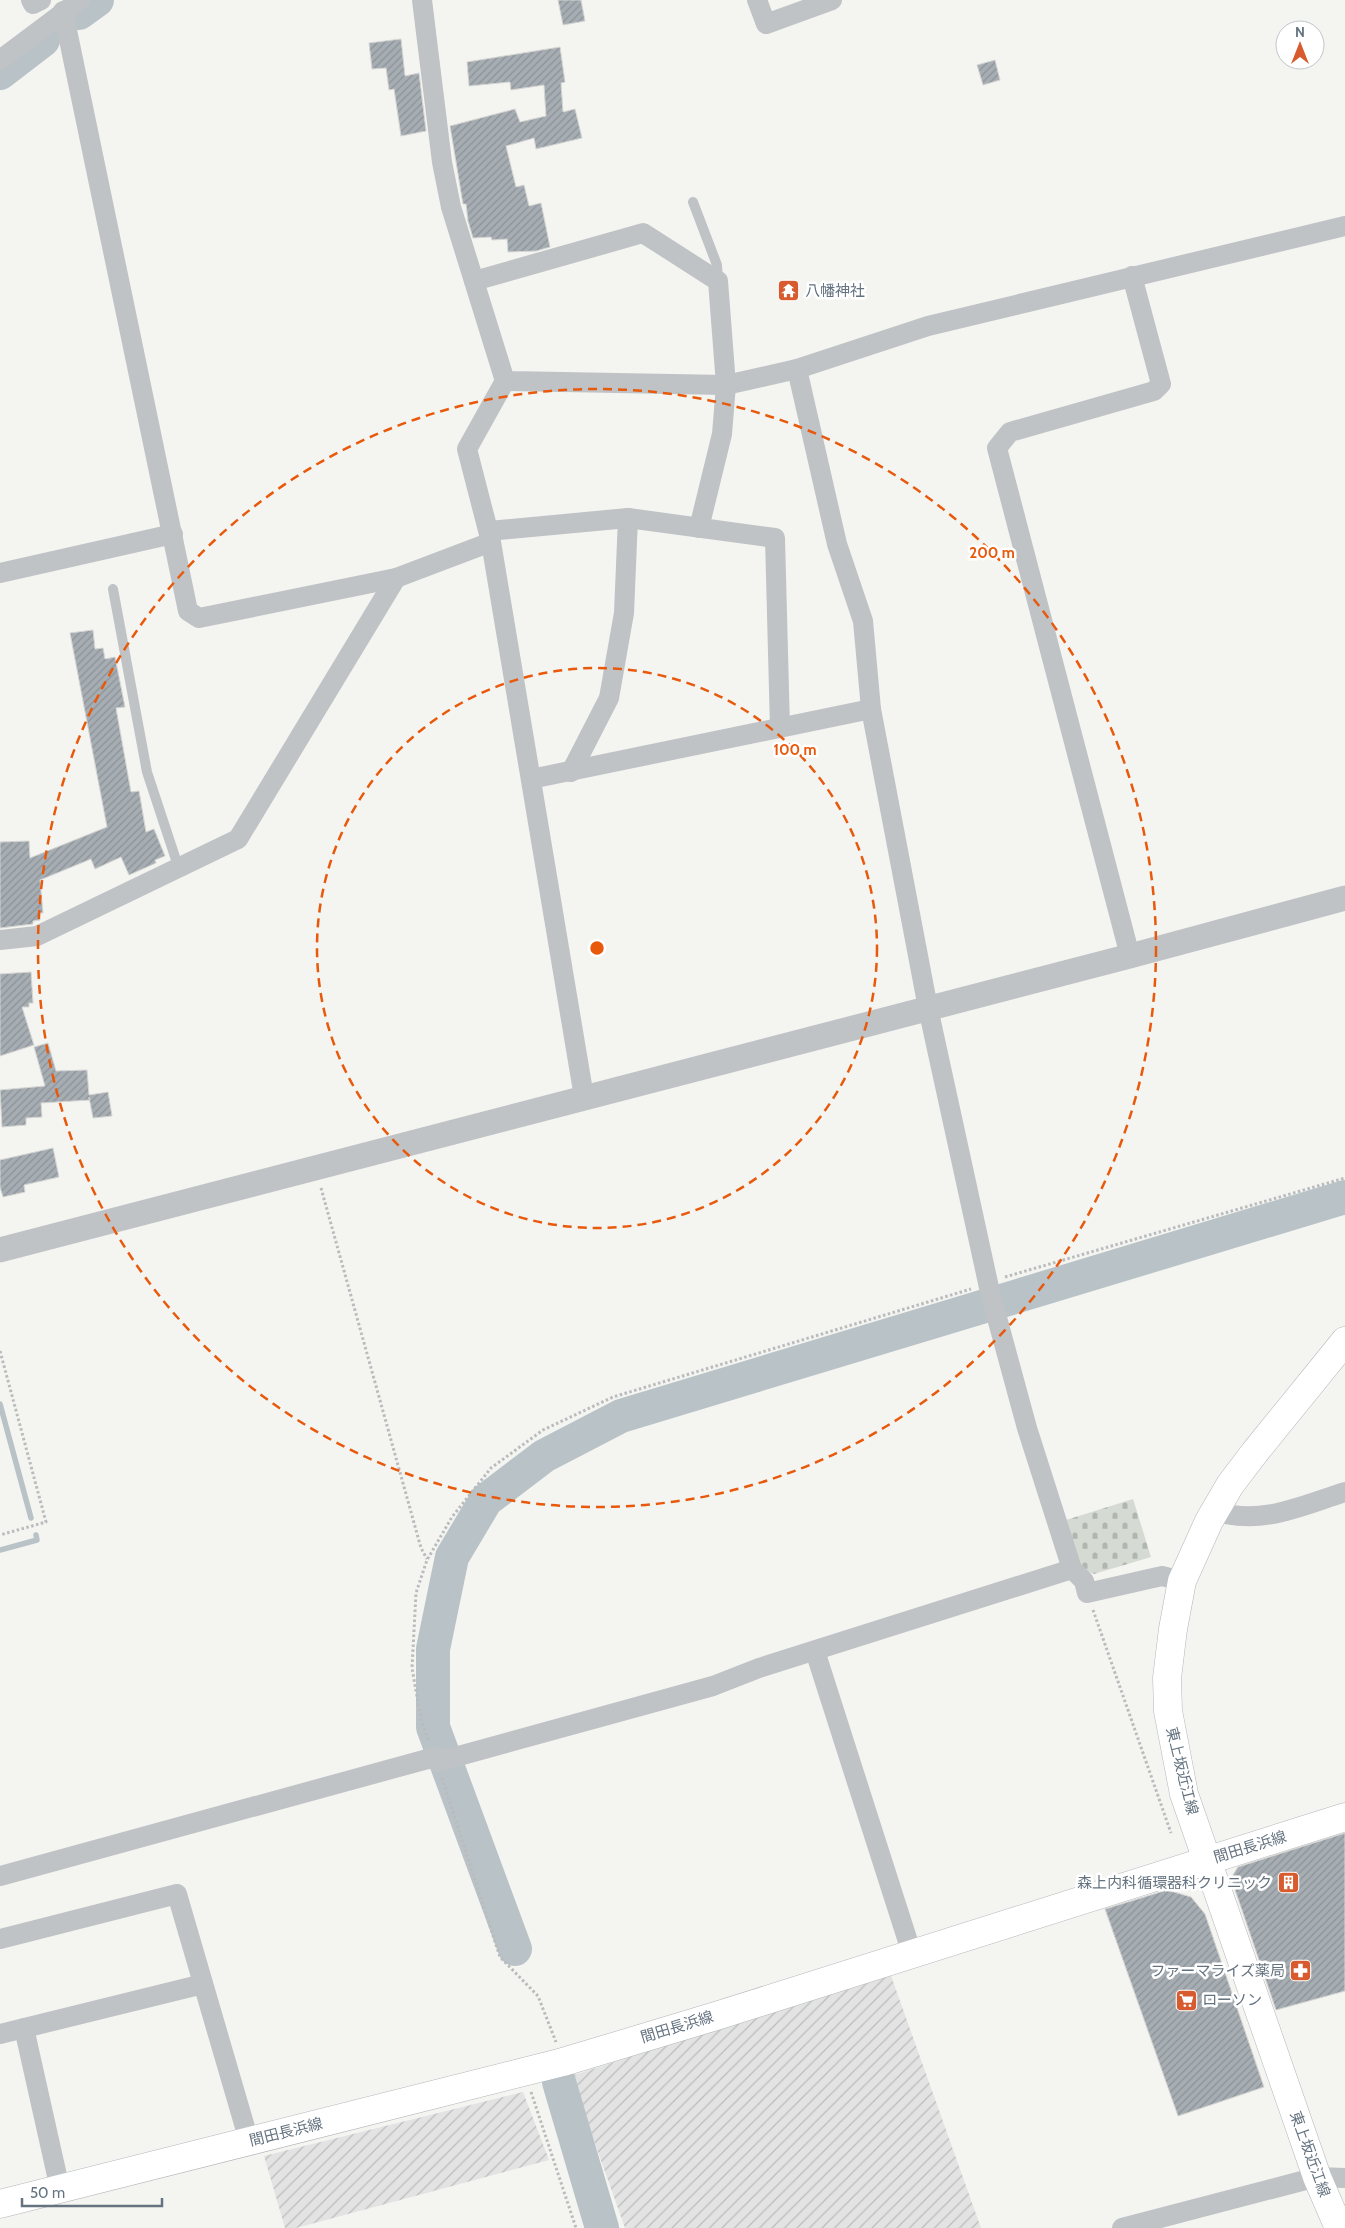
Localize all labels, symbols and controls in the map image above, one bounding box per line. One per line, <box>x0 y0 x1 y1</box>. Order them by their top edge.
north arrow <box>1275 20 1325 70</box>
text: N <box>1295 23 1305 41</box>
temple icon: 八幡神社 <box>777 279 801 303</box>
place label: 八幡神社 <box>805 282 865 300</box>
text: 200 m <box>969 544 1015 562</box>
text: 100 m <box>773 741 817 759</box>
centre of rings <box>588 939 606 957</box>
street label: 東上坂近江線 <box>1162 1725 1202 1817</box>
street label: 間田長浜線 <box>1211 1827 1289 1867</box>
building icon: 森上内科循環器科クリニック <box>1276 1871 1300 1895</box>
place label: 森上内科循環器科クリニック <box>1077 1874 1272 1892</box>
pharmacy icon: ファーマライズ薬局 <box>1289 1959 1313 1983</box>
place label: ファーマライズ薬局 <box>1150 1962 1285 1980</box>
supermarket icon: ローソン <box>1174 1988 1198 2012</box>
place label: ローソン <box>1202 1991 1262 2009</box>
street label: 間田長浜線 <box>638 2007 716 2047</box>
street label: 東上坂近江線 <box>1286 2109 1334 2199</box>
street label: 間田長浜線 <box>247 2114 325 2150</box>
scale bar <box>22 2176 162 2208</box>
text: 50 m <box>30 2184 65 2202</box>

